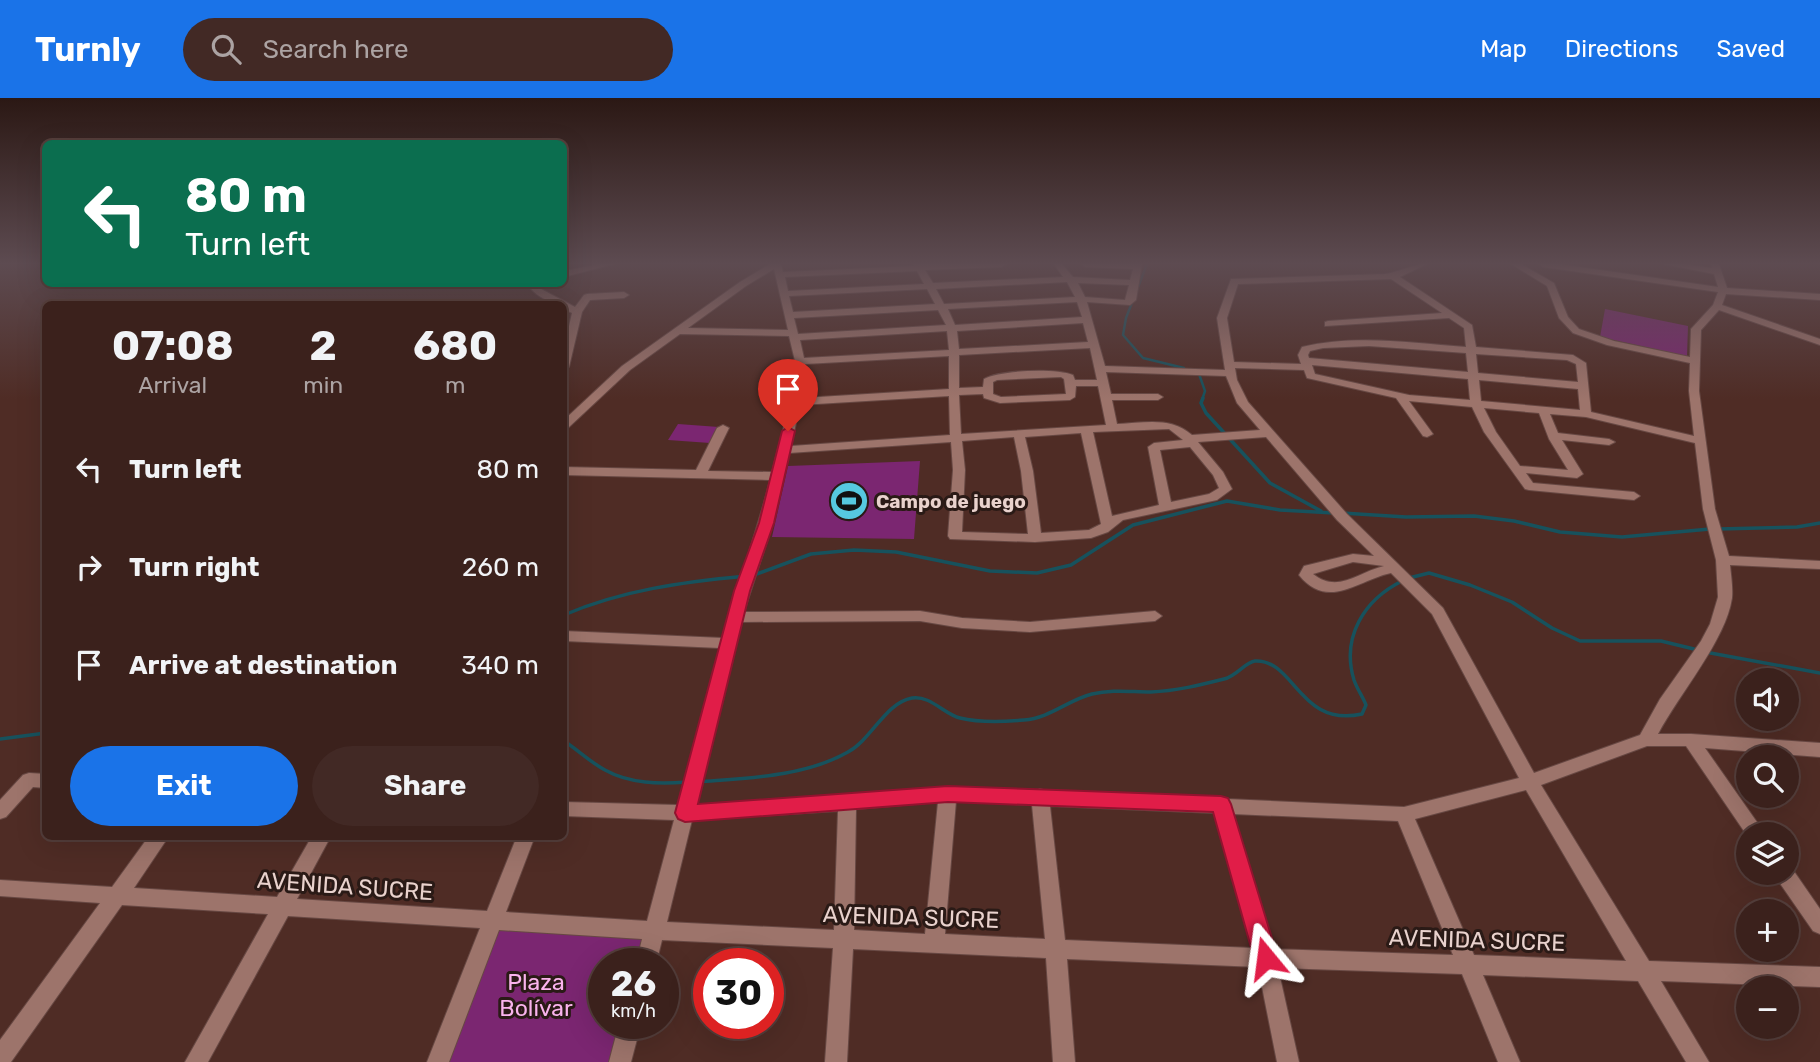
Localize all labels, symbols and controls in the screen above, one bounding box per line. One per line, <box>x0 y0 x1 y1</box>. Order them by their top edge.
search box <box>183 18 673 81</box>
text: Turnly <box>35 30 141 69</box>
icon: search <box>207 30 245 68</box>
text: Search here <box>263 34 409 65</box>
text: Map <box>1480 35 1527 63</box>
text: Directions <box>1565 35 1678 63</box>
text: Saved <box>1716 35 1785 63</box>
text: 80 m <box>185 166 307 224</box>
icon: left <box>70 168 161 259</box>
text: Turn left <box>185 225 310 263</box>
text: 07:08 <box>112 321 234 371</box>
text: 2 <box>310 321 337 371</box>
text: 680 <box>413 321 497 371</box>
pin <box>758 359 818 431</box>
icon: arrive <box>769 370 807 408</box>
text: Arrival <box>138 371 207 399</box>
text: min <box>303 371 343 399</box>
text: m <box>445 371 465 399</box>
icon: left <box>70 450 108 488</box>
text: Turn left <box>129 454 241 485</box>
text: 80 m <box>476 454 539 485</box>
sports icon: Campo de juego <box>828 480 870 522</box>
place label: Campo de juego <box>876 490 1026 513</box>
icon: right <box>70 548 108 586</box>
text: Turn right <box>129 552 259 583</box>
text: 260 m <box>462 552 539 583</box>
icon: arrive <box>70 646 108 684</box>
text: Arrive at destination <box>129 650 397 681</box>
text: 340 m <box>461 650 539 681</box>
map controls <box>1736 668 1799 1039</box>
button: sound <box>1736 668 1799 731</box>
button: search <box>1736 745 1799 808</box>
button: Exit <box>70 746 298 826</box>
button: Share <box>312 746 539 826</box>
button: layers <box>1736 822 1799 885</box>
street label: AVENIDA SUCRE <box>256 866 434 906</box>
button: + <box>1736 899 1799 962</box>
street label: AVENIDA SUCRE <box>822 900 1000 934</box>
position arrow <box>1229 921 1303 995</box>
street label: AVENIDA SUCRE <box>1388 923 1566 957</box>
speed limit sign: 30 <box>693 948 784 1039</box>
text: 26 <box>611 963 656 1005</box>
park label: Plaza Bolívar <box>499 968 573 1022</box>
button: − <box>1736 976 1799 1039</box>
text: km/h <box>611 1000 656 1022</box>

